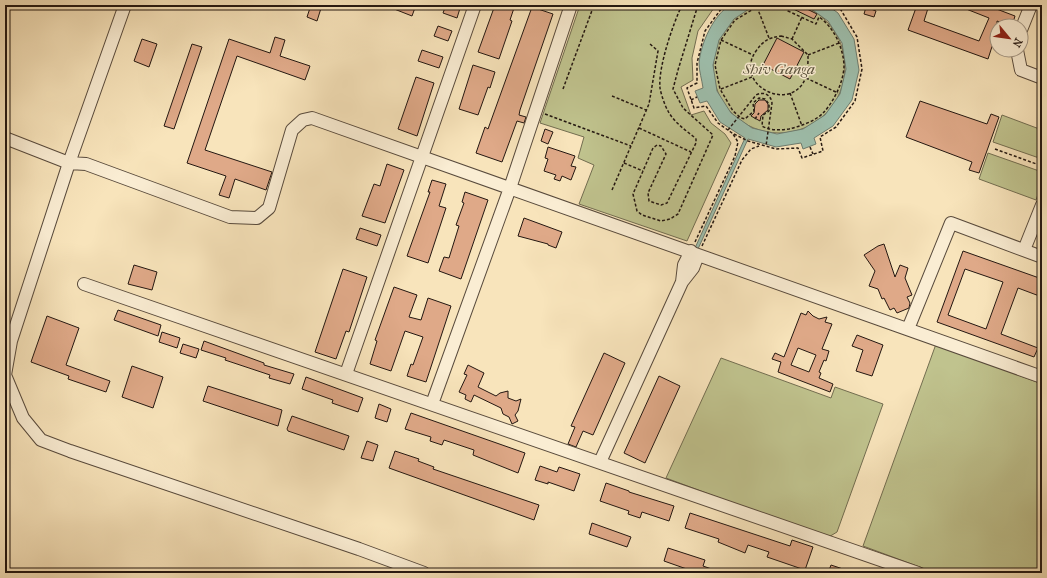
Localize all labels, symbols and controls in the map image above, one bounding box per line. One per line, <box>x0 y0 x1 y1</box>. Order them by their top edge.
north arrow <box>989 18 1029 58</box>
text: N <box>1009 36 1025 50</box>
park label: Shiv Ganga <box>742 60 815 78</box>

